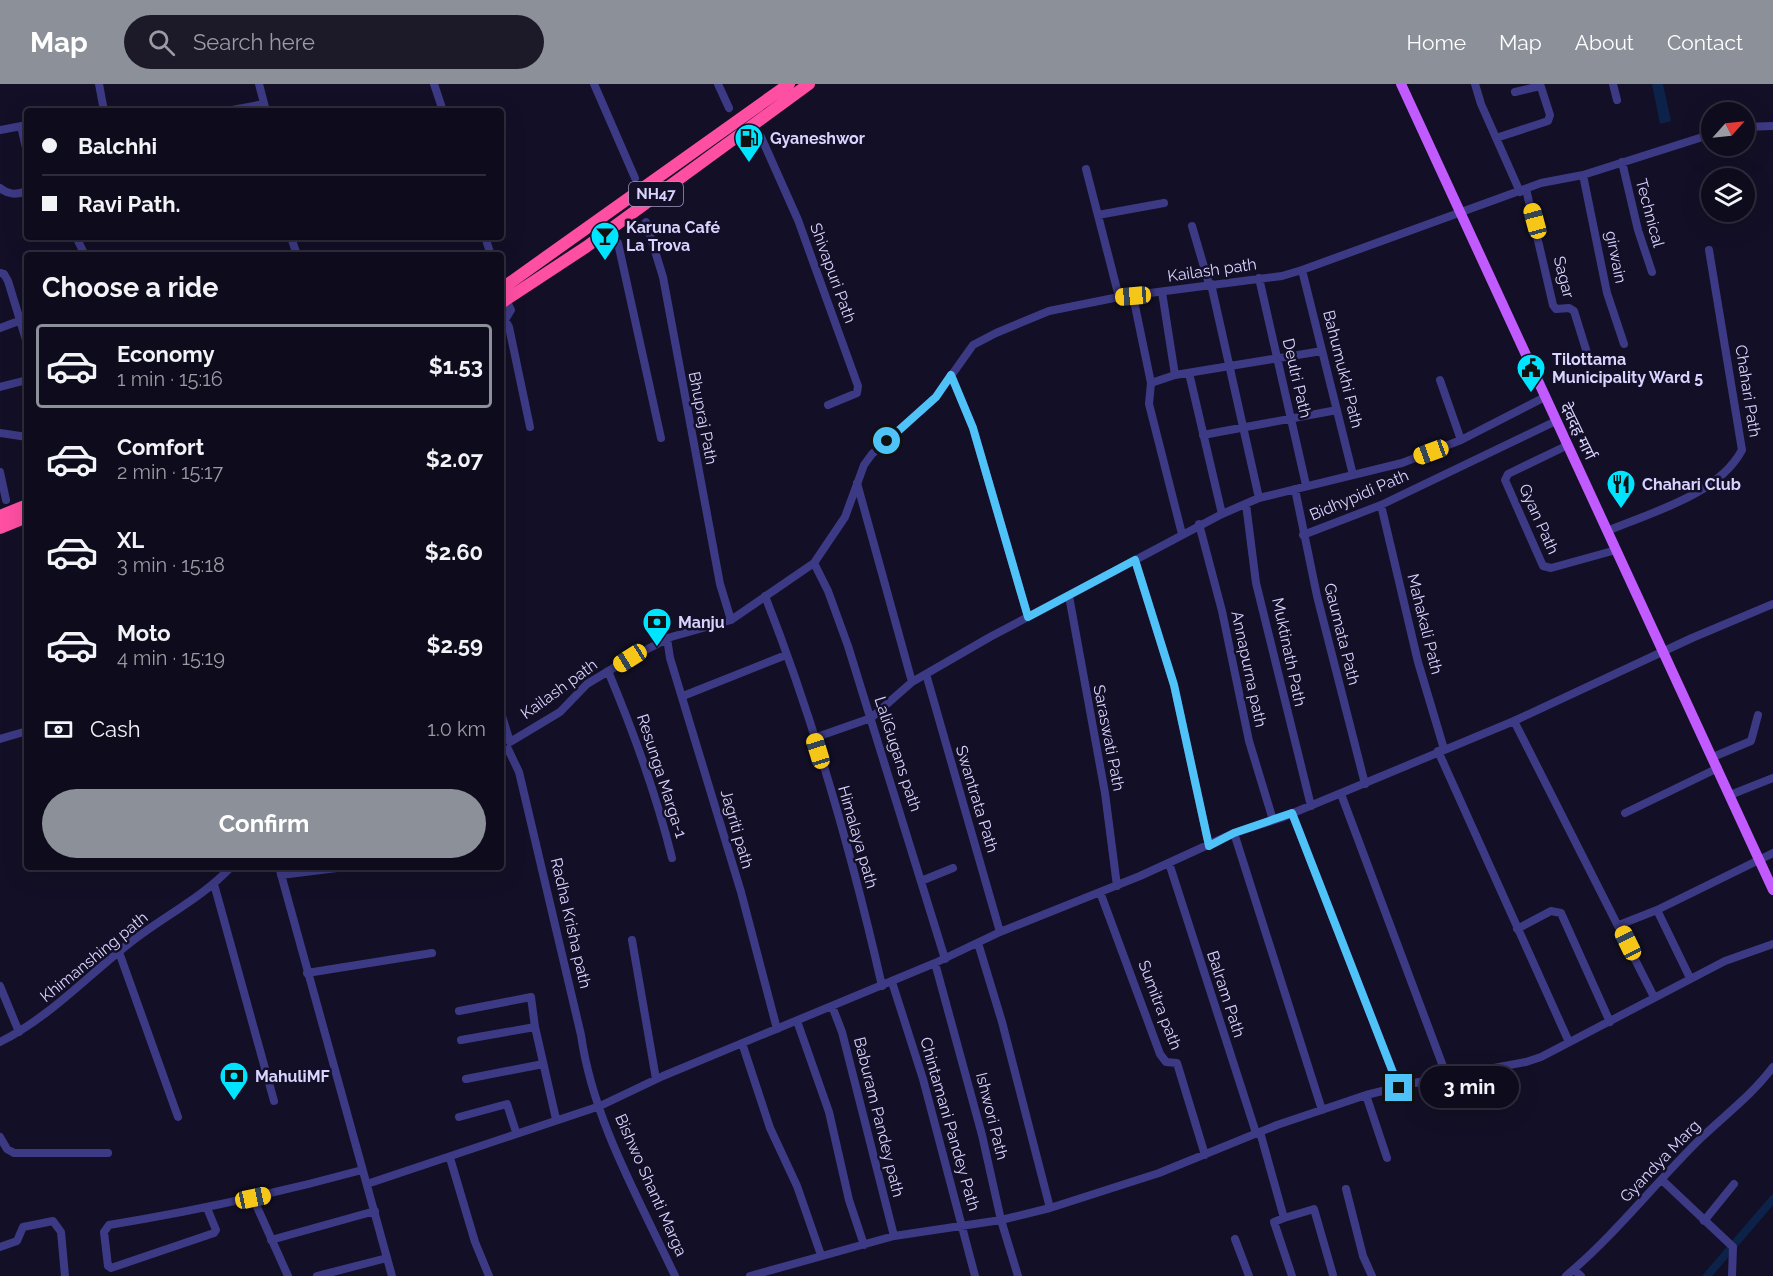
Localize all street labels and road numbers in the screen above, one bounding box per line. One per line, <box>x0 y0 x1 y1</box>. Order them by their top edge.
street label: Technical <box>1632 177 1668 250</box>
road number: NH47 <box>629 182 683 206</box>
street label: Shivapuri Path <box>806 220 860 326</box>
street label: girwain <box>1602 229 1630 285</box>
street label: Kailash path <box>1166 254 1258 286</box>
street label: Sagar <box>1550 254 1578 300</box>
street label: Bahumukhi Path <box>1319 308 1367 430</box>
street label: Deulri Path <box>1279 336 1315 420</box>
street label: Chahari Path <box>1731 343 1765 439</box>
street label: Bhupraj Path <box>685 370 721 466</box>
street label: देवदह मार्ग <box>1556 399 1600 464</box>
street label: Bidhypidi Path <box>1307 466 1411 524</box>
street label: Gyan Path <box>1515 481 1563 557</box>
street label: Mahakali Path <box>1403 572 1447 676</box>
street label: Gaumata Path <box>1320 581 1364 687</box>
street label: Muktinath Path <box>1268 596 1310 708</box>
street label: Annapurna path <box>1227 609 1271 729</box>
street label: Kailash path <box>517 655 601 723</box>
street label: Saraswati Path <box>1089 683 1129 793</box>
street label: LaliGugans path <box>870 694 926 814</box>
street label: Resunga Marga-1 <box>633 712 691 840</box>
street label: Swantrata Path <box>952 743 1002 855</box>
street label: Himalaya path <box>834 783 882 891</box>
street label: Jagriti path <box>717 787 757 871</box>
street label: Radha Krisha path <box>547 856 595 990</box>
street label: Khimanshing path <box>36 908 152 1006</box>
street label: Balram Path <box>1203 948 1249 1040</box>
street label: Sumitra path <box>1134 958 1186 1052</box>
street label: Baburam Pandey path <box>850 1035 908 1199</box>
street label: Chintamani Pandey Path <box>916 1035 984 1213</box>
street label: Ishwori Path <box>972 1070 1012 1162</box>
street label: Bishwo Shanti Marga <box>611 1111 691 1259</box>
street label: Gyandya Marg <box>1616 1116 1704 1206</box>

